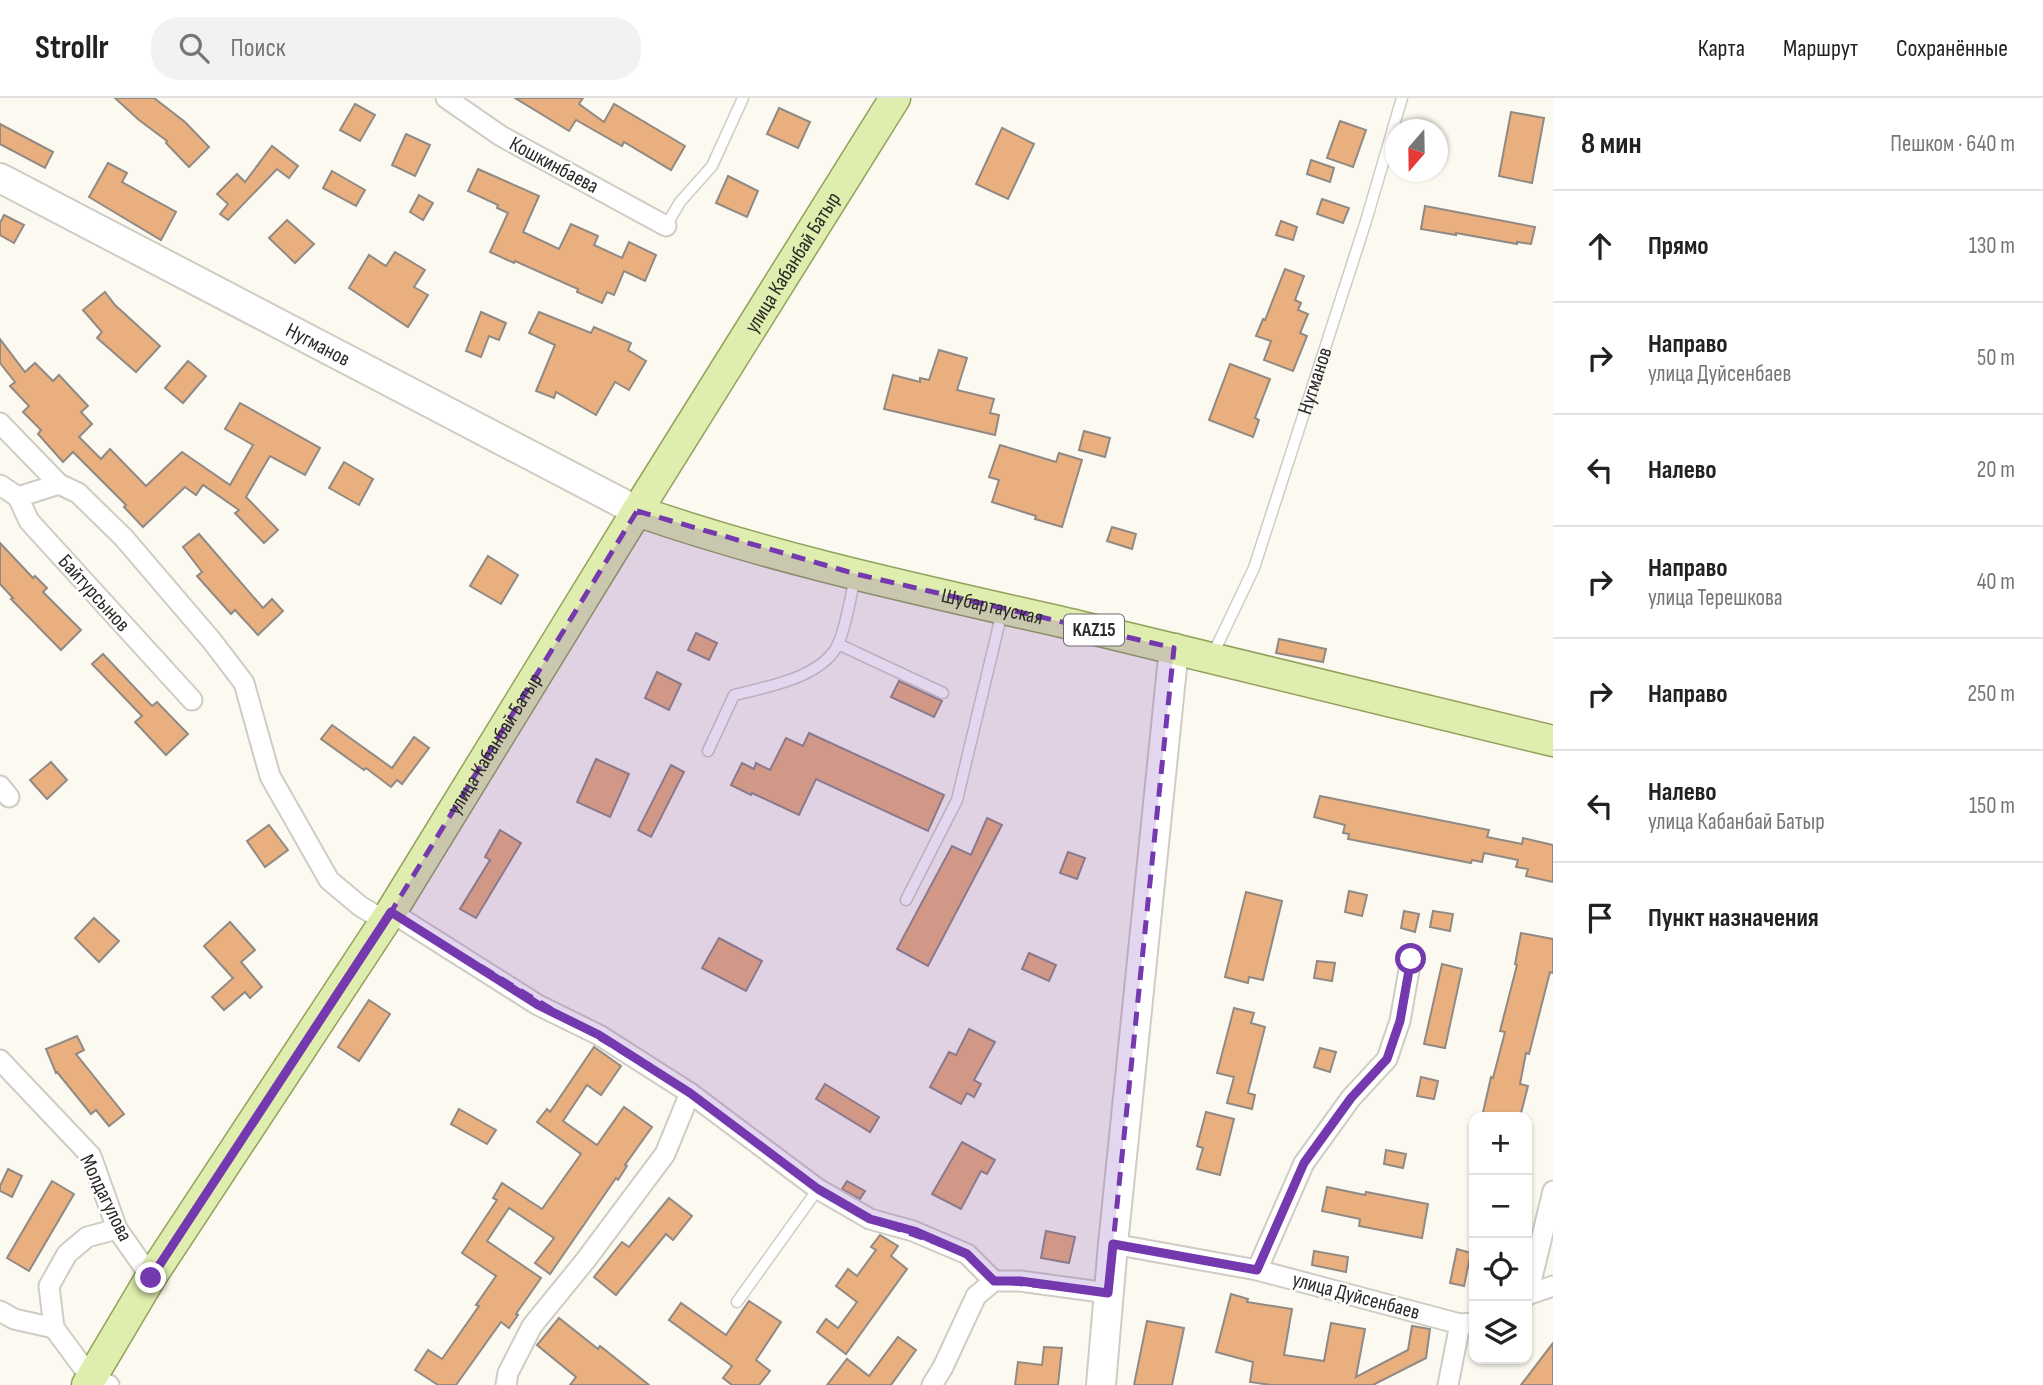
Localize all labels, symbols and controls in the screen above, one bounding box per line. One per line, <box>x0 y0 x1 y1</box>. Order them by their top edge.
search box <box>151 17 641 80</box>
text: Strollr <box>35 28 109 68</box>
icon: search <box>175 29 213 67</box>
text: Поиск <box>231 33 286 64</box>
text: Карта <box>1698 34 1745 63</box>
text: Маршрут <box>1783 34 1858 63</box>
text: Сохранённые <box>1896 34 2008 63</box>
north arrow <box>1385 119 1448 182</box>
text: 8 мин <box>1581 126 1642 162</box>
text: Пешком · 640 m <box>1890 130 2015 158</box>
street label: Кошкинбаева <box>505 131 603 199</box>
street label: улица Кабанбай Батыр <box>739 187 846 337</box>
icon: ahead <box>1581 227 1619 265</box>
text: Прямо <box>1648 231 1709 262</box>
text: 130 m <box>1969 232 2015 260</box>
street label: Нугманов <box>282 317 354 371</box>
text: Направо <box>1648 329 1727 360</box>
icon: right <box>1581 339 1619 377</box>
street label: Нугманов <box>1292 344 1337 417</box>
text: 50 m <box>1977 344 2015 372</box>
text: улица Дуйсенбаев <box>1648 360 1791 388</box>
icon: left <box>1581 451 1619 489</box>
text: Налево <box>1648 455 1717 486</box>
text: 20 m <box>1977 456 2015 484</box>
street label: Байтурсынов <box>53 549 135 637</box>
text: Направо <box>1648 553 1727 584</box>
icon: right <box>1581 563 1619 601</box>
text: 40 m <box>1977 568 2015 596</box>
street label: Шубартауская <box>939 583 1046 630</box>
text: улица Терешкова <box>1648 584 1783 612</box>
road number: KAZ15 <box>1064 614 1124 646</box>
street label: улица Кабанбай Батыр <box>441 668 547 819</box>
icon: right <box>1581 675 1619 713</box>
text: Направо <box>1648 679 1727 710</box>
text: 250 m <box>1968 680 2015 708</box>
text: Налево <box>1648 777 1717 808</box>
icon: left <box>1581 787 1619 825</box>
text: 150 m <box>1969 792 2015 820</box>
text: улица Кабанбай Батыр <box>1648 808 1825 836</box>
icon: arrive <box>1581 899 1619 937</box>
text: Пункт назначения <box>1648 903 1819 934</box>
route start <box>1395 943 1426 974</box>
map controls <box>1469 1112 1532 1364</box>
button: + <box>1469 1112 1532 1175</box>
street label: Молдагулова <box>74 1151 138 1245</box>
button: − <box>1469 1175 1532 1238</box>
button: locate <box>1469 1238 1532 1301</box>
route end <box>135 1262 166 1293</box>
street label: улица Дуйсенбаев <box>1290 1267 1422 1325</box>
button: layers <box>1469 1301 1532 1364</box>

